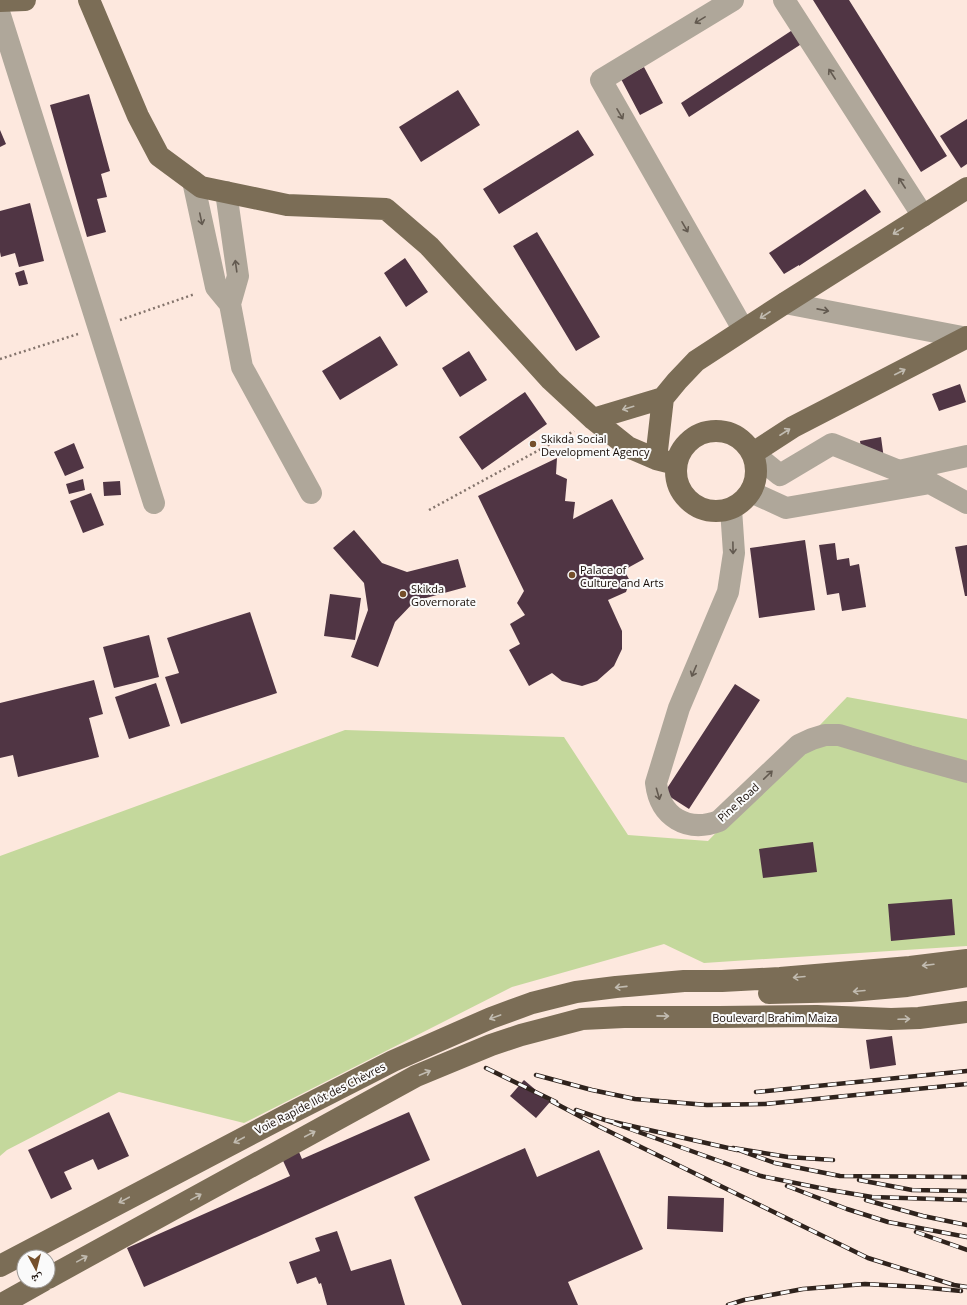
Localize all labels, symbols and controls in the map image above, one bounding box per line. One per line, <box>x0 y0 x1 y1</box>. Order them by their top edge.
one-way arrow <box>694 17 706 25</box>
one-way arrow <box>827 68 835 80</box>
one-way arrow <box>617 108 624 120</box>
one-way arrow <box>898 178 906 189</box>
one-way arrow <box>198 212 206 225</box>
one-way arrow <box>681 221 689 233</box>
one-way arrow <box>893 227 904 236</box>
one-way arrow <box>232 260 240 273</box>
one-way arrow <box>816 306 829 314</box>
one-way arrow <box>759 312 771 320</box>
one-way arrow <box>894 367 906 375</box>
one-way arrow <box>622 405 635 412</box>
one-way arrow <box>779 428 790 436</box>
place label: Skikda Social Development Agency <box>541 431 650 459</box>
marker: Skikda Social Development Agency <box>528 439 538 449</box>
one-way arrow <box>729 541 737 554</box>
place label: Palace of Culture and Arts <box>580 562 664 590</box>
marker: Palace of Culture and Arts <box>567 570 577 580</box>
place label: Skikda Governorate <box>411 581 476 609</box>
marker: Skikda Governorate <box>398 589 408 599</box>
one-way arrow <box>690 665 698 677</box>
one-way arrow <box>763 770 773 780</box>
street label: Pine Road <box>714 779 762 825</box>
one-way arrow <box>655 787 662 800</box>
one-way arrow <box>922 961 935 969</box>
one-way arrow <box>793 973 806 980</box>
one-way arrow <box>615 983 628 990</box>
one-way arrow <box>853 987 866 994</box>
street label: Boulevard Brahim Maiza <box>712 1010 838 1025</box>
one-way arrow <box>656 1012 669 1020</box>
one-way arrow <box>489 1014 502 1021</box>
one-way arrow <box>897 1015 910 1023</box>
street label: Voie Rapide Ilôt des Chèvres <box>252 1058 388 1138</box>
one-way arrow <box>418 1068 430 1076</box>
one-way arrow <box>304 1130 316 1137</box>
one-way arrow <box>234 1137 246 1144</box>
one-way arrow <box>190 1192 202 1200</box>
one-way arrow <box>118 1197 130 1205</box>
north arrow <box>16 1249 56 1289</box>
one-way arrow <box>76 1255 88 1263</box>
text: ش <box>30 1270 44 1288</box>

